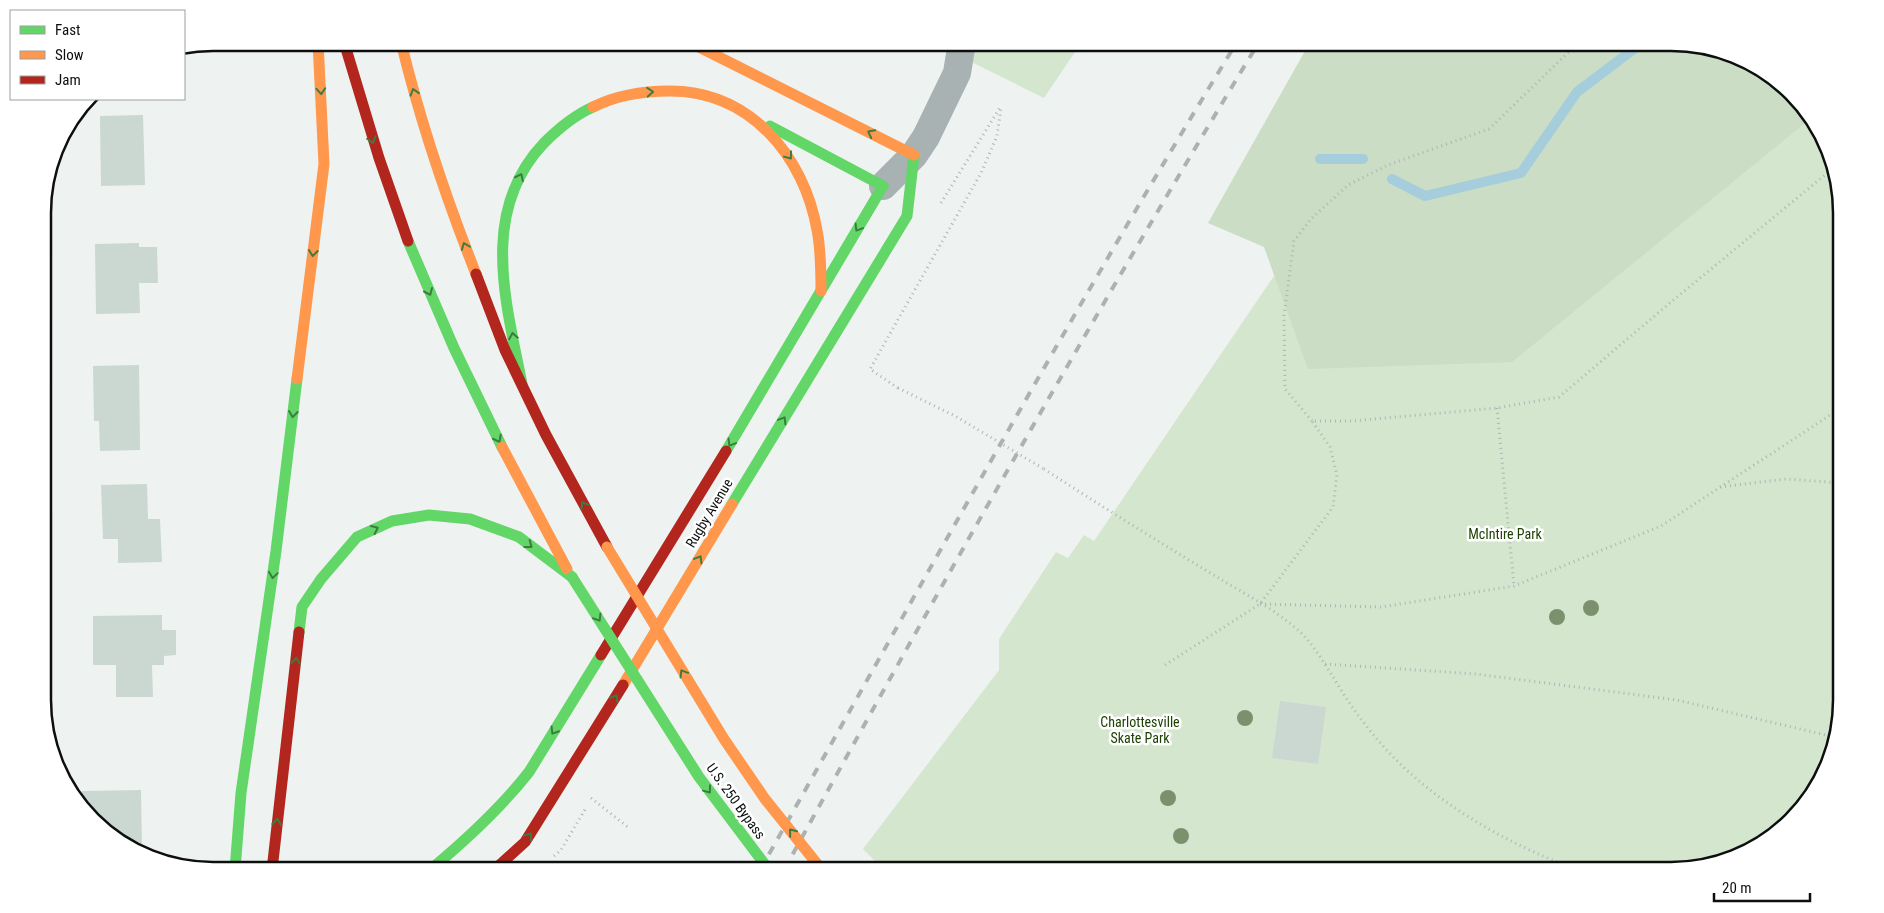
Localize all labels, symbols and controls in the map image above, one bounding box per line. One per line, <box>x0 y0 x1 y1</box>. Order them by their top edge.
legend <box>10 10 185 100</box>
text: Fast <box>55 21 80 39</box>
text: Slow <box>55 46 84 64</box>
text: Jam <box>55 71 81 89</box>
one-way arrow <box>646 86 654 97</box>
one-way arrow <box>315 87 326 95</box>
one-way arrow <box>410 88 420 97</box>
one-way arrow <box>867 129 876 139</box>
one-way arrow <box>367 135 377 143</box>
one-way arrow <box>783 150 792 160</box>
one-way arrow <box>514 173 525 182</box>
one-way arrow <box>855 222 865 231</box>
one-way arrow <box>461 242 471 251</box>
one-way arrow <box>308 249 319 257</box>
one-way arrow <box>423 287 434 296</box>
one-way arrow <box>509 331 519 340</box>
one-way arrow <box>288 411 299 419</box>
one-way arrow <box>777 417 787 426</box>
one-way arrow <box>492 434 502 443</box>
one-way arrow <box>727 437 737 446</box>
street label: Rugby Avenue <box>682 475 736 550</box>
one-way arrow <box>580 501 590 510</box>
one-way arrow <box>370 524 379 535</box>
park label: McIntire Park <box>1468 526 1542 542</box>
one-way arrow <box>523 539 533 548</box>
one-way arrow <box>692 556 702 565</box>
one-way arrow <box>268 571 278 580</box>
one-way arrow <box>592 612 601 622</box>
one-way arrow <box>290 656 301 664</box>
one-way arrow <box>680 670 690 679</box>
one-way arrow <box>608 695 618 704</box>
park label: Charlottesville Skate Park <box>1100 714 1180 746</box>
one-way arrow <box>551 725 561 734</box>
street label: U.S. 250 Bypass <box>703 760 769 842</box>
one-way arrow <box>703 784 711 793</box>
one-way arrow <box>271 818 282 826</box>
one-way arrow <box>788 829 797 838</box>
one-way arrow <box>523 832 532 842</box>
scale bar <box>1714 870 1810 902</box>
text: 20 m <box>1722 879 1752 897</box>

